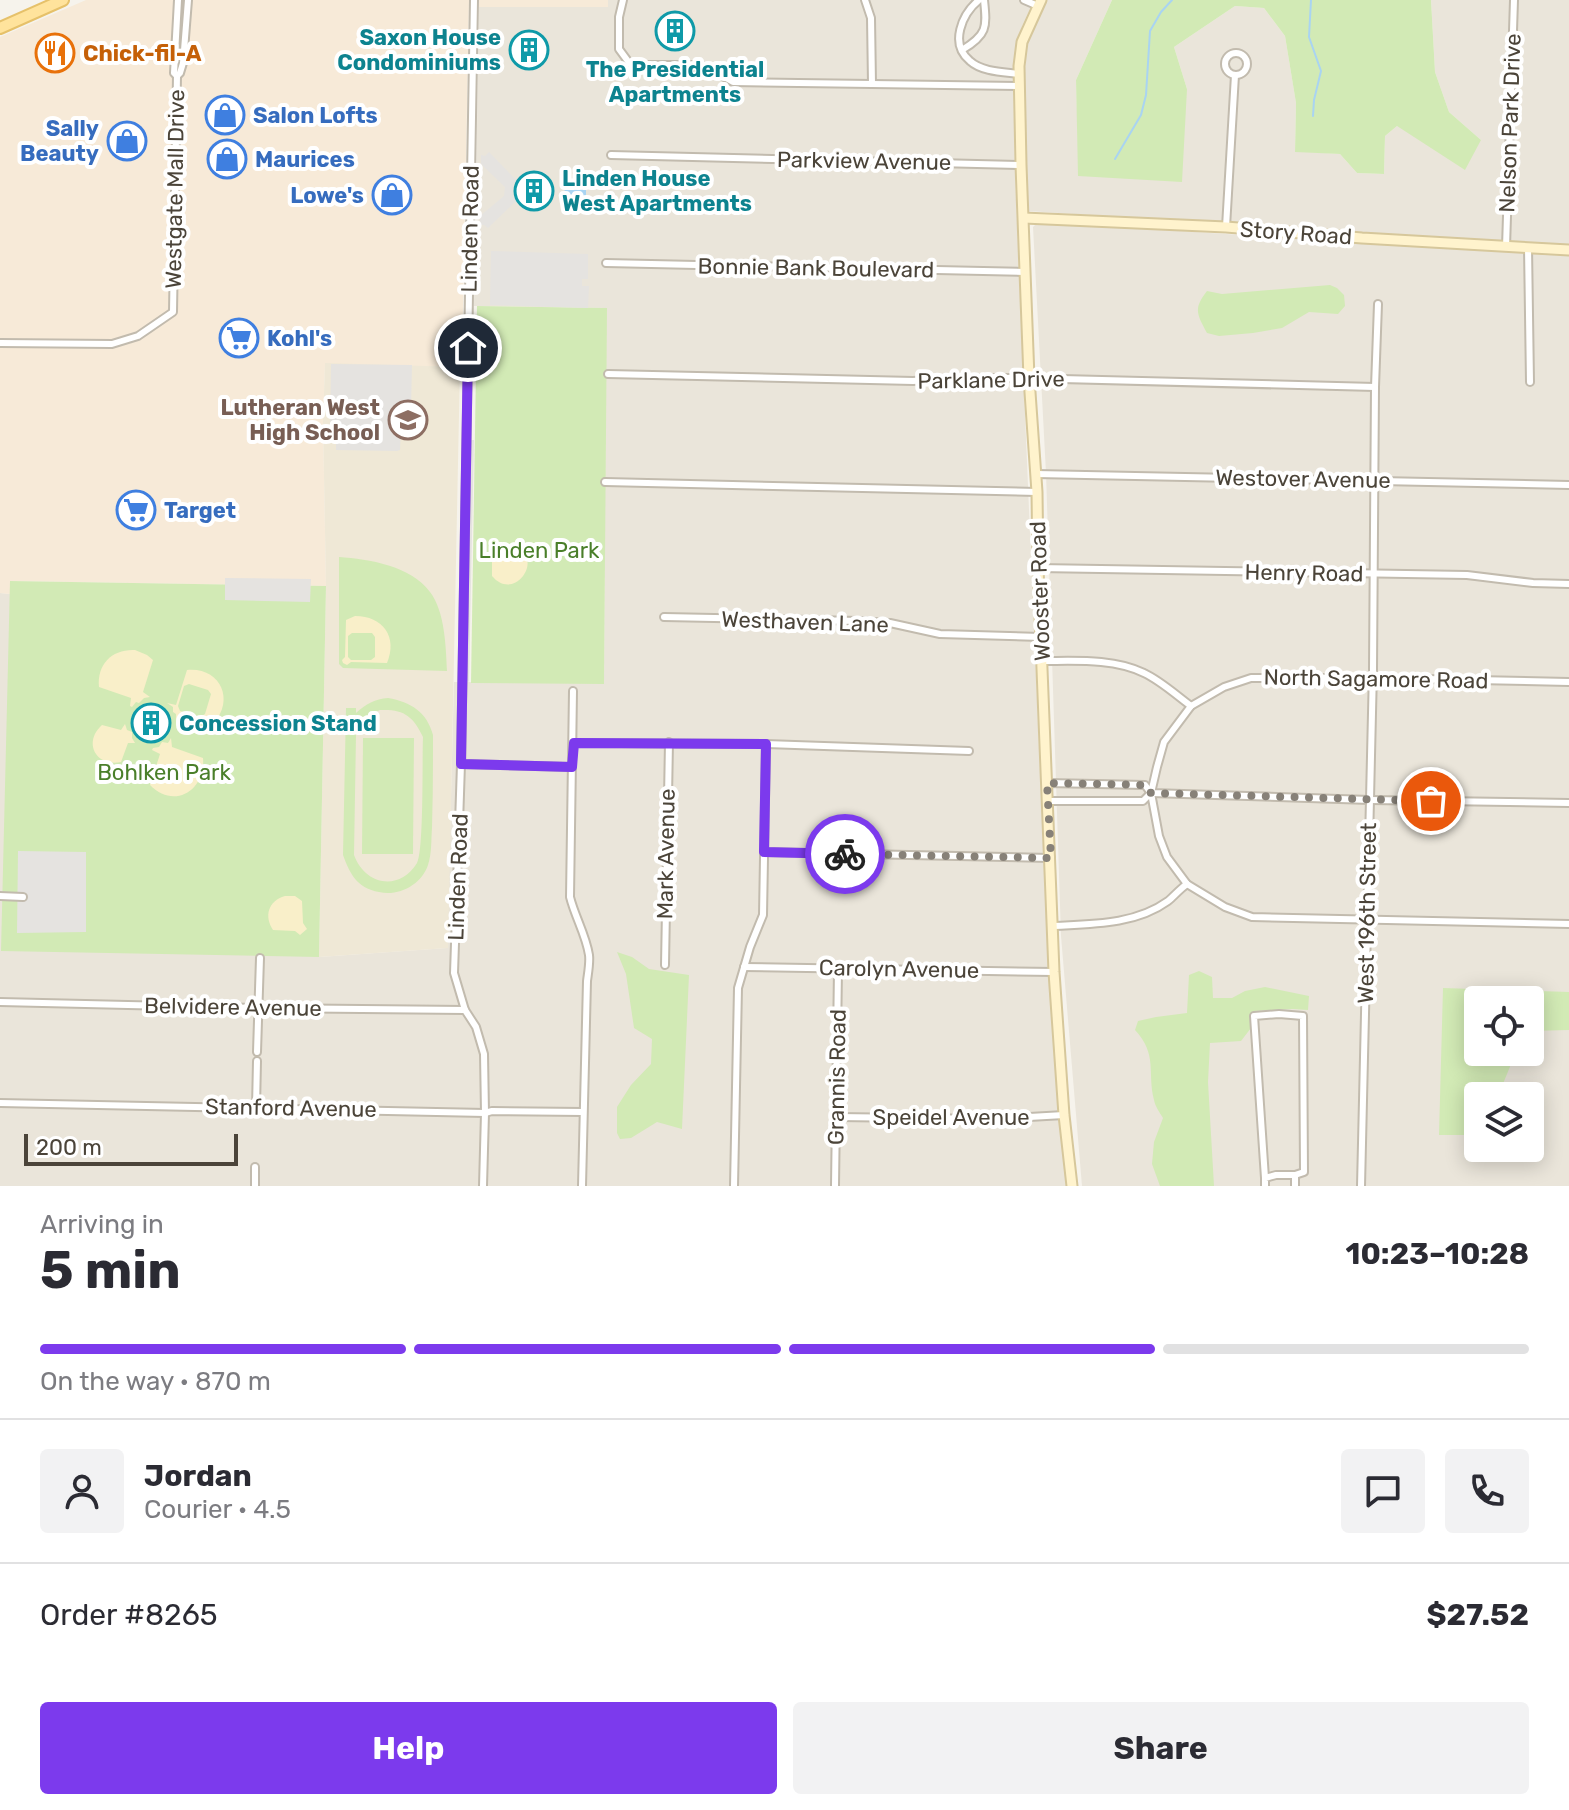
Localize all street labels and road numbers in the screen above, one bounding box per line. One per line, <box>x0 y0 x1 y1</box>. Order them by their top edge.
street label: Nelson Park Drive <box>1493 33 1527 213</box>
street label: Westgate Mall Drive <box>160 89 190 289</box>
street label: Parkview Avenue <box>777 146 951 176</box>
street label: Linden Road <box>455 165 485 293</box>
street label: Story Road <box>1239 216 1353 250</box>
street label: Bonnie Bank Boulevard <box>697 252 935 284</box>
street label: Parklane Drive <box>917 365 1065 395</box>
street label: Westover Avenue <box>1215 464 1391 494</box>
street label: Wooster Road <box>1024 521 1056 661</box>
street label: Henry Road <box>1244 558 1364 588</box>
street label: Westhaven Lane <box>721 606 889 638</box>
street label: North Sagamore Road <box>1263 664 1489 694</box>
street label: Mark Avenue <box>651 788 681 920</box>
street label: Linden Road <box>442 813 474 941</box>
street label: West 196th Street <box>1352 822 1382 1004</box>
street label: Carolyn Avenue <box>819 954 979 984</box>
street label: Belvidere Avenue <box>144 992 322 1022</box>
street label: Grannis Road <box>822 1009 852 1145</box>
street label: Stanford Avenue <box>205 1093 377 1123</box>
street label: Speidel Avenue <box>872 1104 1030 1131</box>

